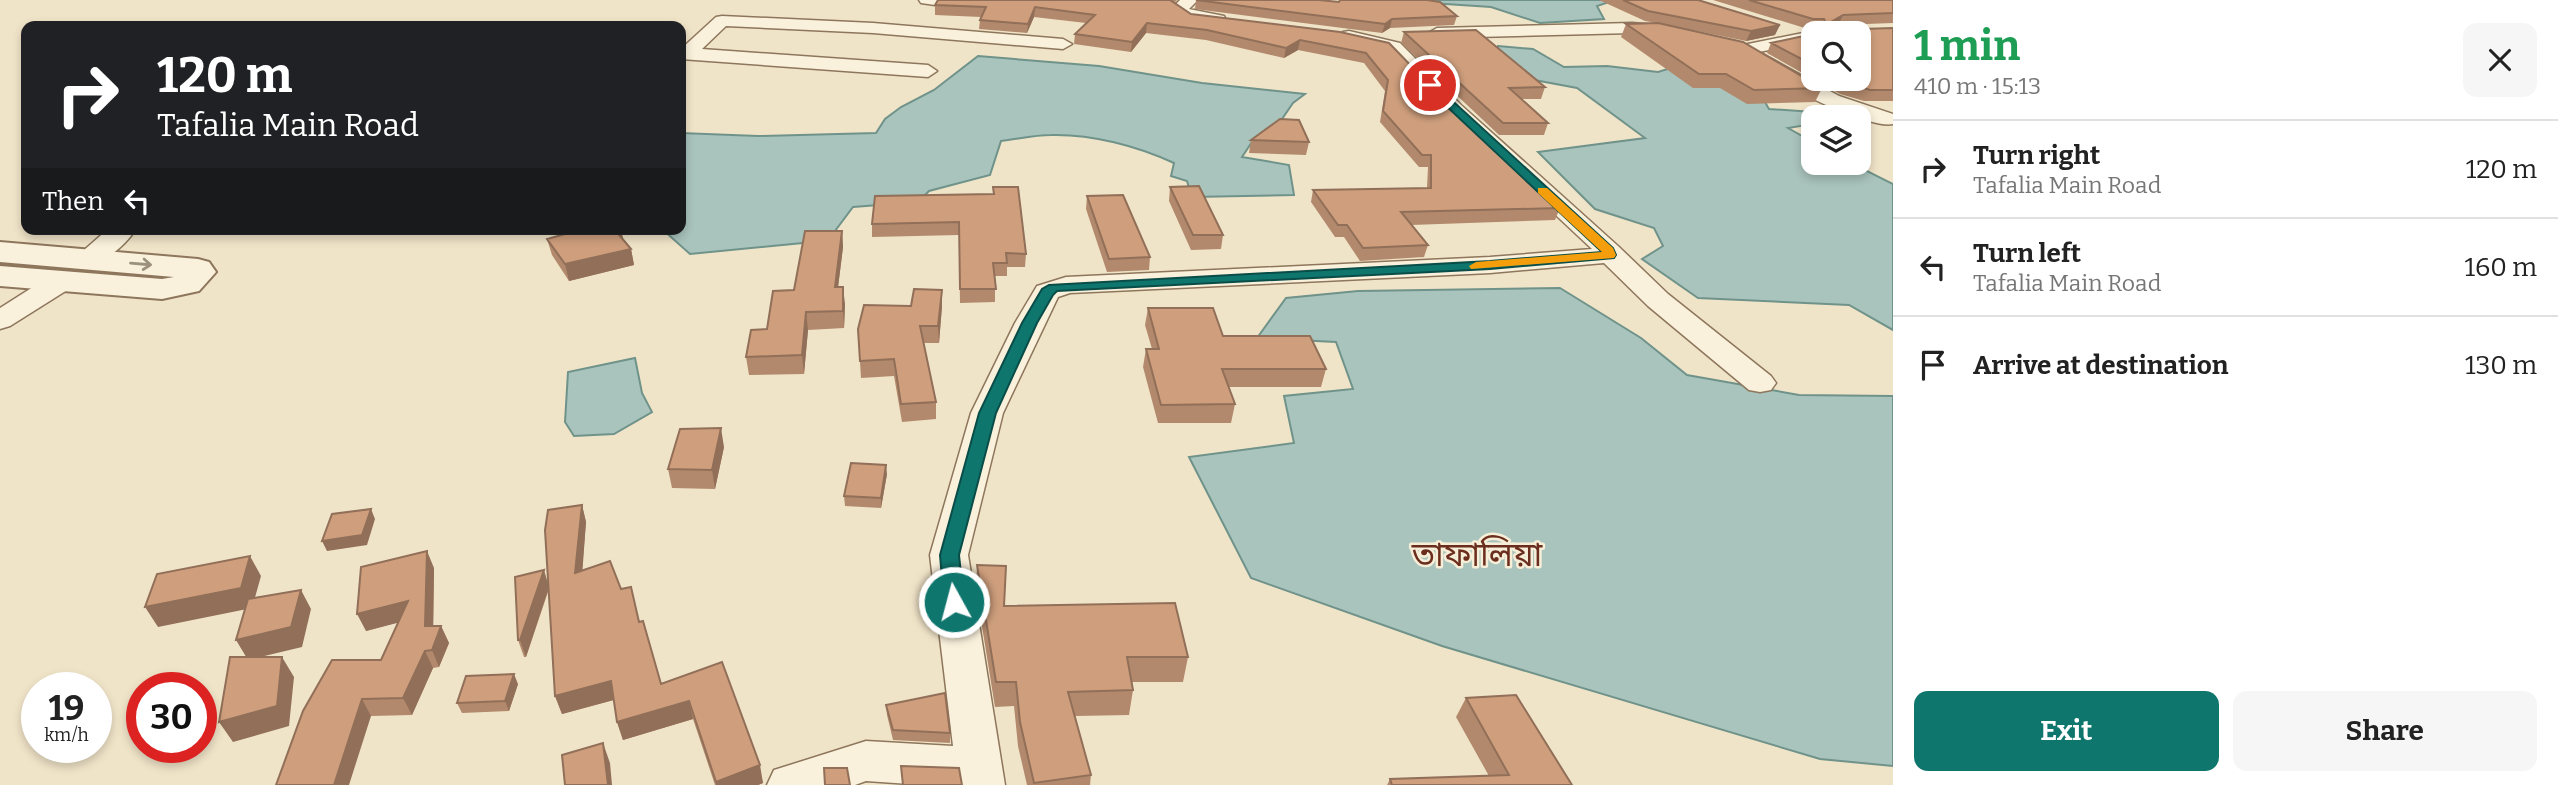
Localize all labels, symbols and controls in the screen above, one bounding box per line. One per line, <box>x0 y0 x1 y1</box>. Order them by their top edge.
map controls <box>1801 21 1871 175</box>
button: search <box>1801 21 1871 91</box>
text: 1 min <box>1914 21 2020 71</box>
button: close <box>2463 23 2537 97</box>
text: 120 m <box>157 46 292 105</box>
icon: right <box>42 49 133 140</box>
pin <box>1400 55 1460 115</box>
icon: arrive <box>1411 66 1449 104</box>
text: 410 m · 15:13 <box>1914 72 2041 100</box>
button: layers <box>1801 105 1871 175</box>
text: Tafalia Main Road <box>157 106 419 144</box>
text: Turn right <box>1973 140 2100 171</box>
icon: right <box>1914 150 1952 188</box>
text: 120 m <box>2466 154 2537 185</box>
text: Tafalia Main Road <box>1973 171 2161 199</box>
icon: left <box>118 182 156 220</box>
text: Then <box>42 186 104 217</box>
text: Turn left <box>1973 238 2081 269</box>
icon: left <box>1914 248 1952 286</box>
text: 160 m <box>2465 252 2537 283</box>
one-way arrow <box>129 258 152 271</box>
text: Tafalia Main Road <box>1973 269 2161 297</box>
icon: arrive <box>1914 346 1952 384</box>
text: Arrive at destination <box>1973 350 2228 381</box>
text: 130 m <box>2465 350 2537 381</box>
district label: তাফালিয়া <box>1411 535 1544 575</box>
position arrow <box>917 565 991 639</box>
speed limit sign: 30 <box>126 672 217 763</box>
text: 19 <box>49 687 84 729</box>
button: Exit <box>1914 691 2219 771</box>
button: Share <box>2233 691 2537 771</box>
text: km/h <box>44 724 89 746</box>

